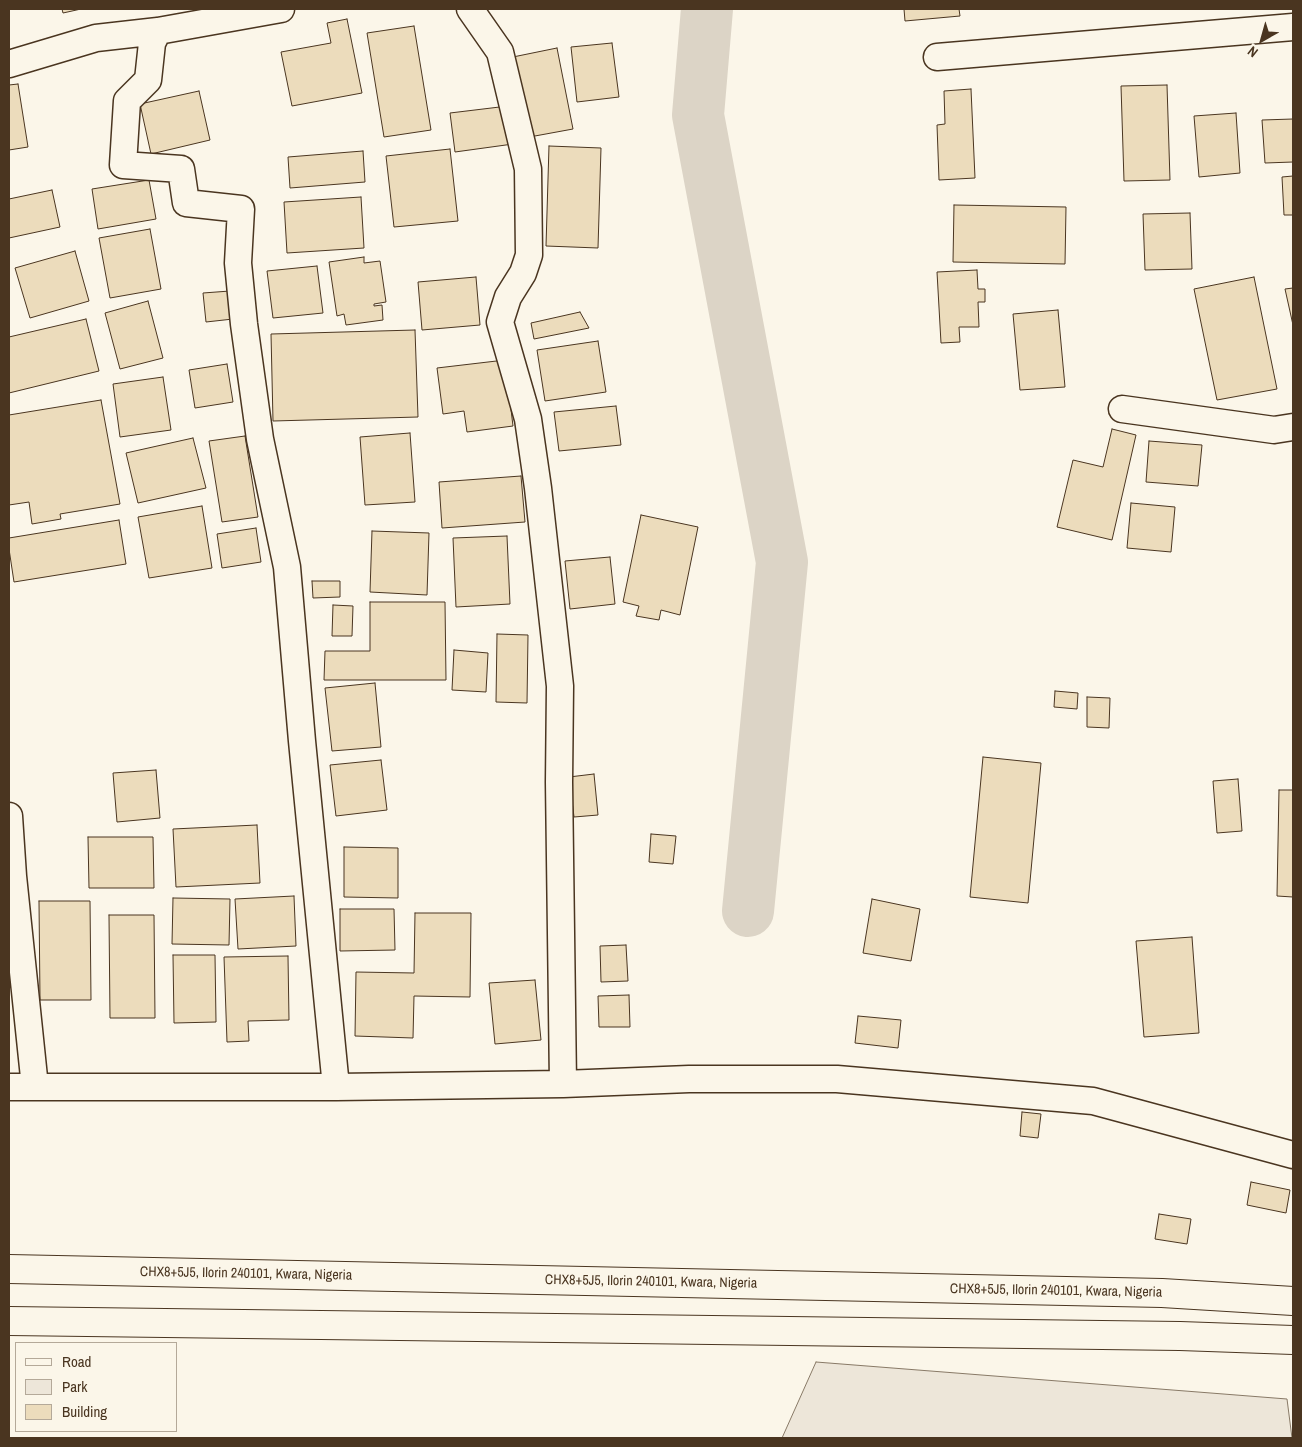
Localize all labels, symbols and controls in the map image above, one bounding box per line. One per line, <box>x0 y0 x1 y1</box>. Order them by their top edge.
north arrow <box>1237 15 1287 65</box>
text: N <box>1244 42 1262 61</box>
street label: CHX8+5J5, Ilorin 240101, Kwara, Nigeria <box>140 1264 352 1284</box>
street label: CHX8+5J5, Ilorin 240101, Kwara, Nigeria <box>545 1272 757 1292</box>
street label: CHX8+5J5, Ilorin 240101, Kwara, Nigeria <box>950 1281 1162 1301</box>
legend <box>15 1342 178 1432</box>
text: Road <box>62 1351 91 1372</box>
text: Park <box>62 1376 87 1397</box>
text: Building <box>62 1401 107 1422</box>

